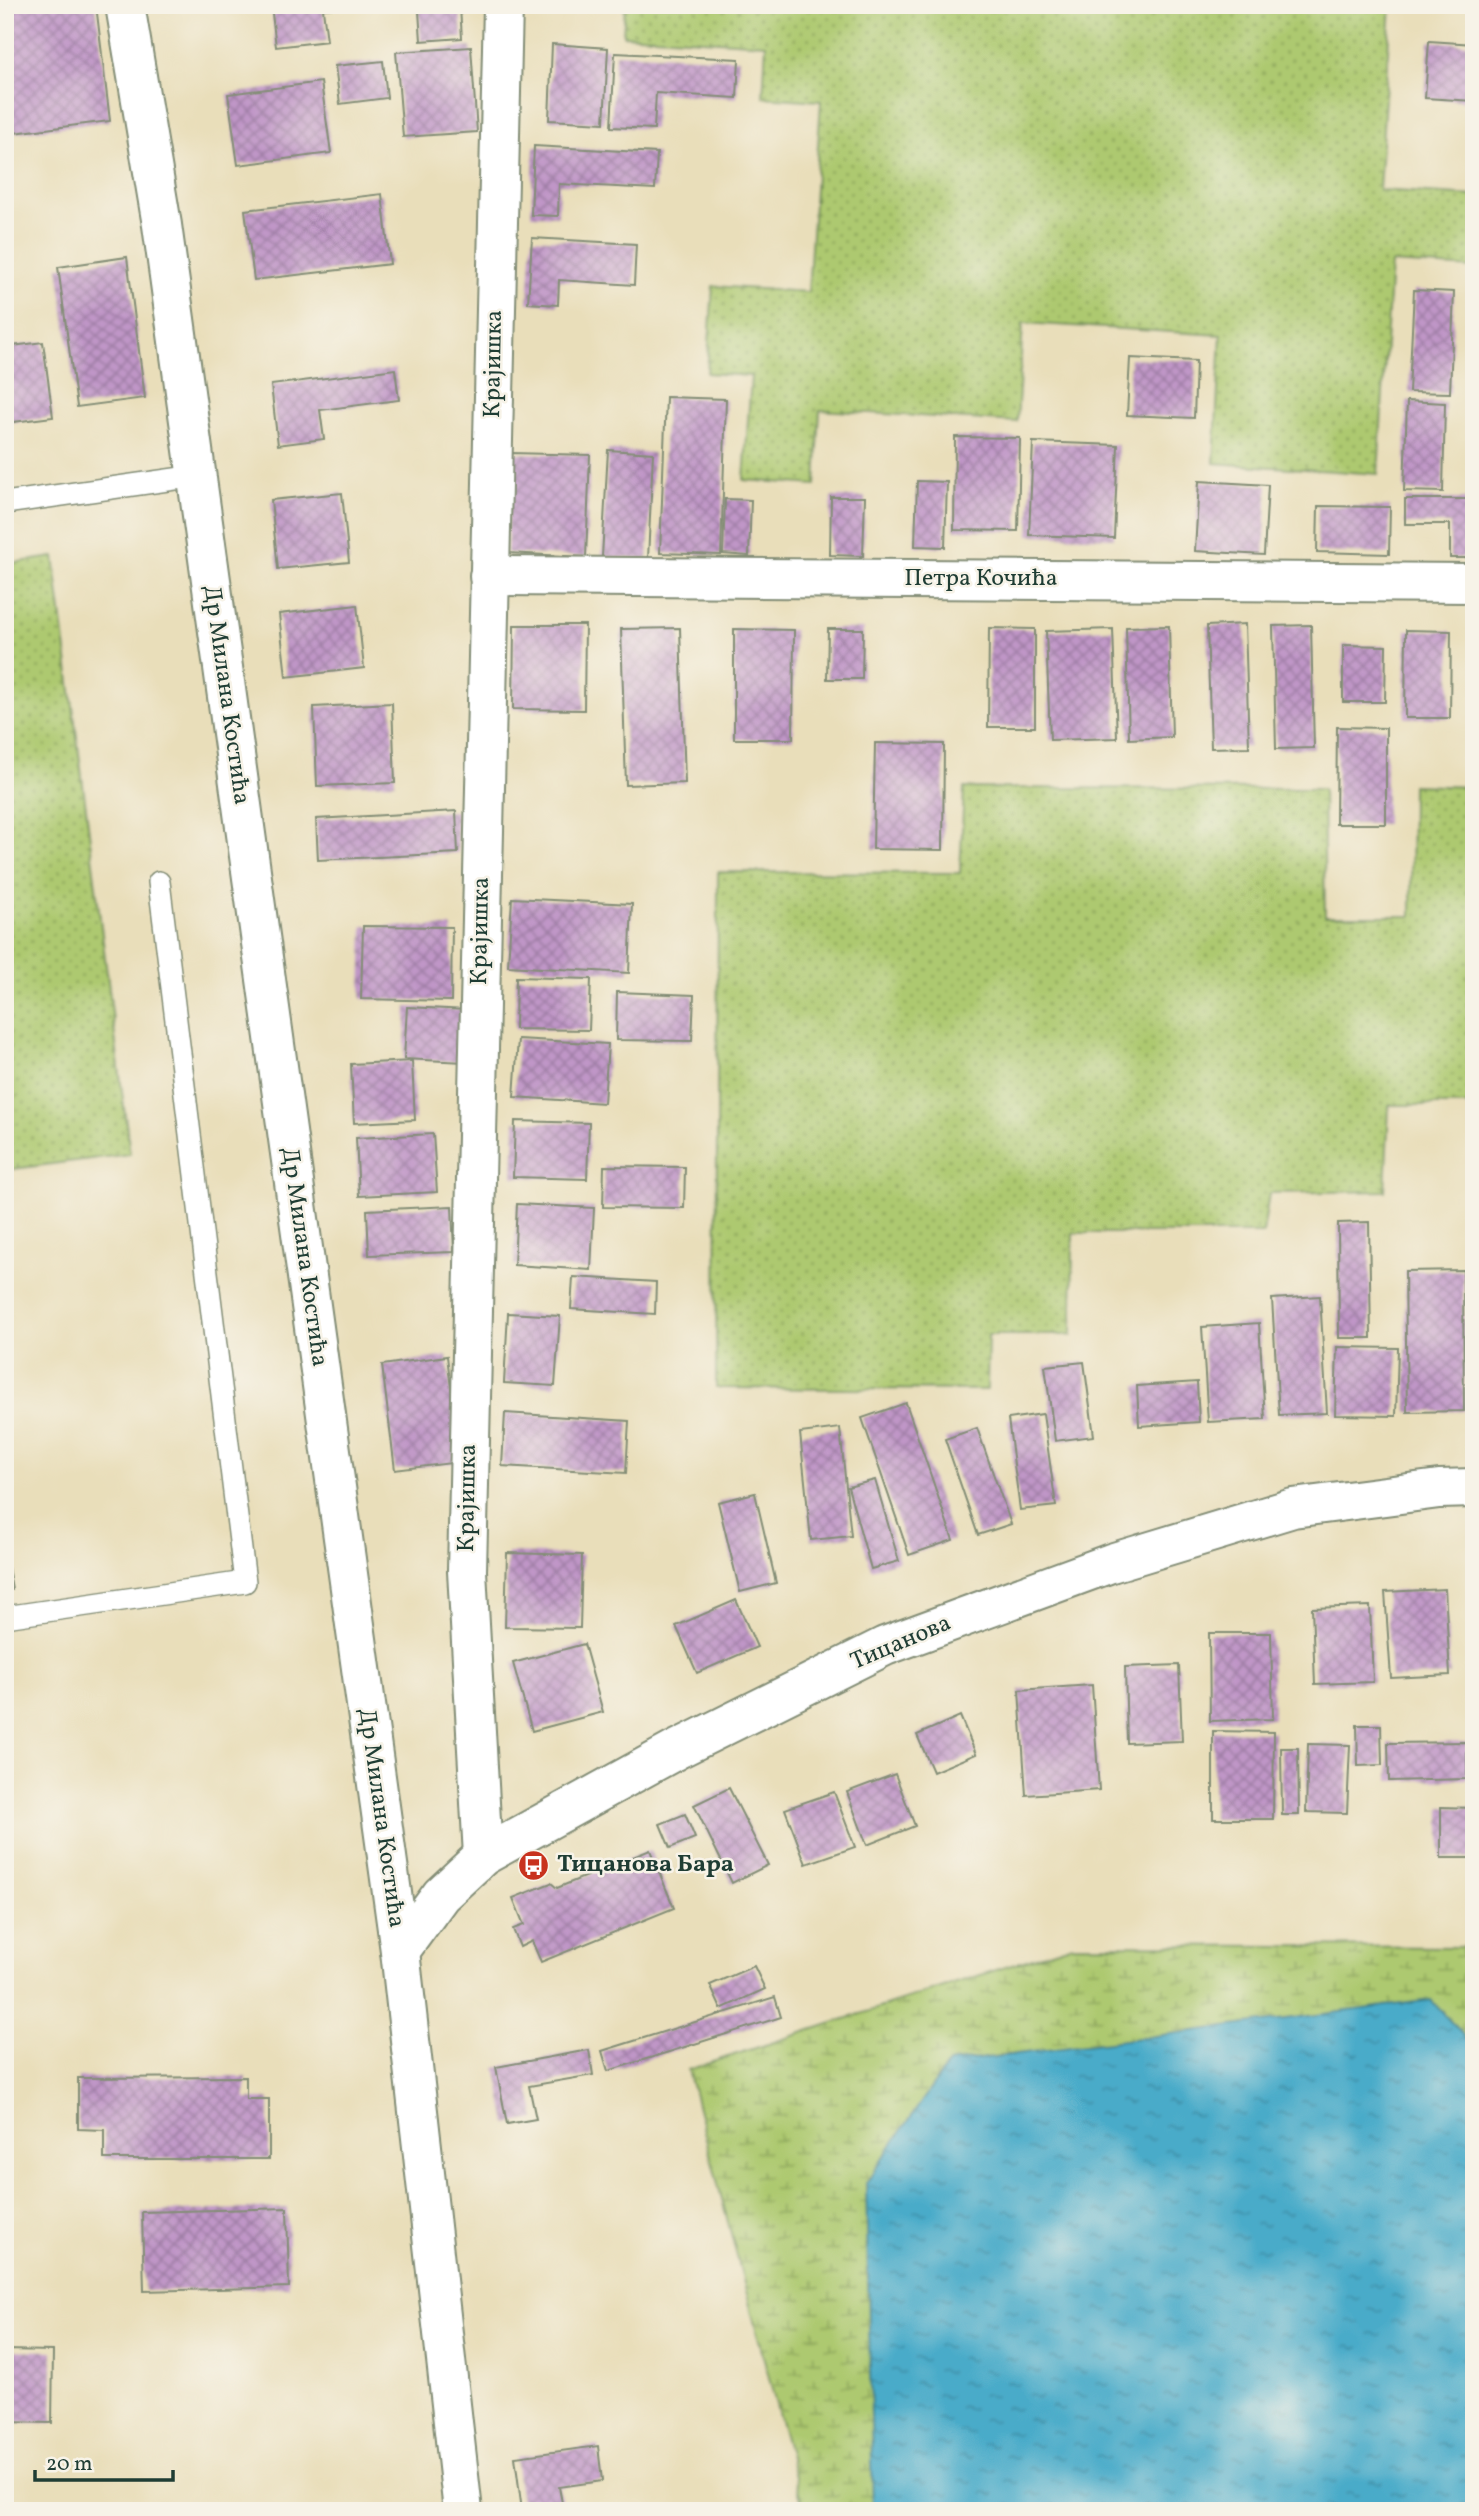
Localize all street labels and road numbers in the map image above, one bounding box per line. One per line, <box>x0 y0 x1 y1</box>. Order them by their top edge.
street label: Крајишка <box>476 310 512 418</box>
street label: Петра Кочића <box>904 562 1058 596</box>
street label: Др Милана Костића <box>194 583 258 807</box>
street label: Крајишка <box>463 877 499 985</box>
street label: Др Милана Костића <box>272 1145 336 1369</box>
street label: Крајишка <box>450 1444 486 1552</box>
street label: Тицанова <box>846 1607 956 1679</box>
street label: Др Милана Костића <box>349 1706 413 1930</box>

